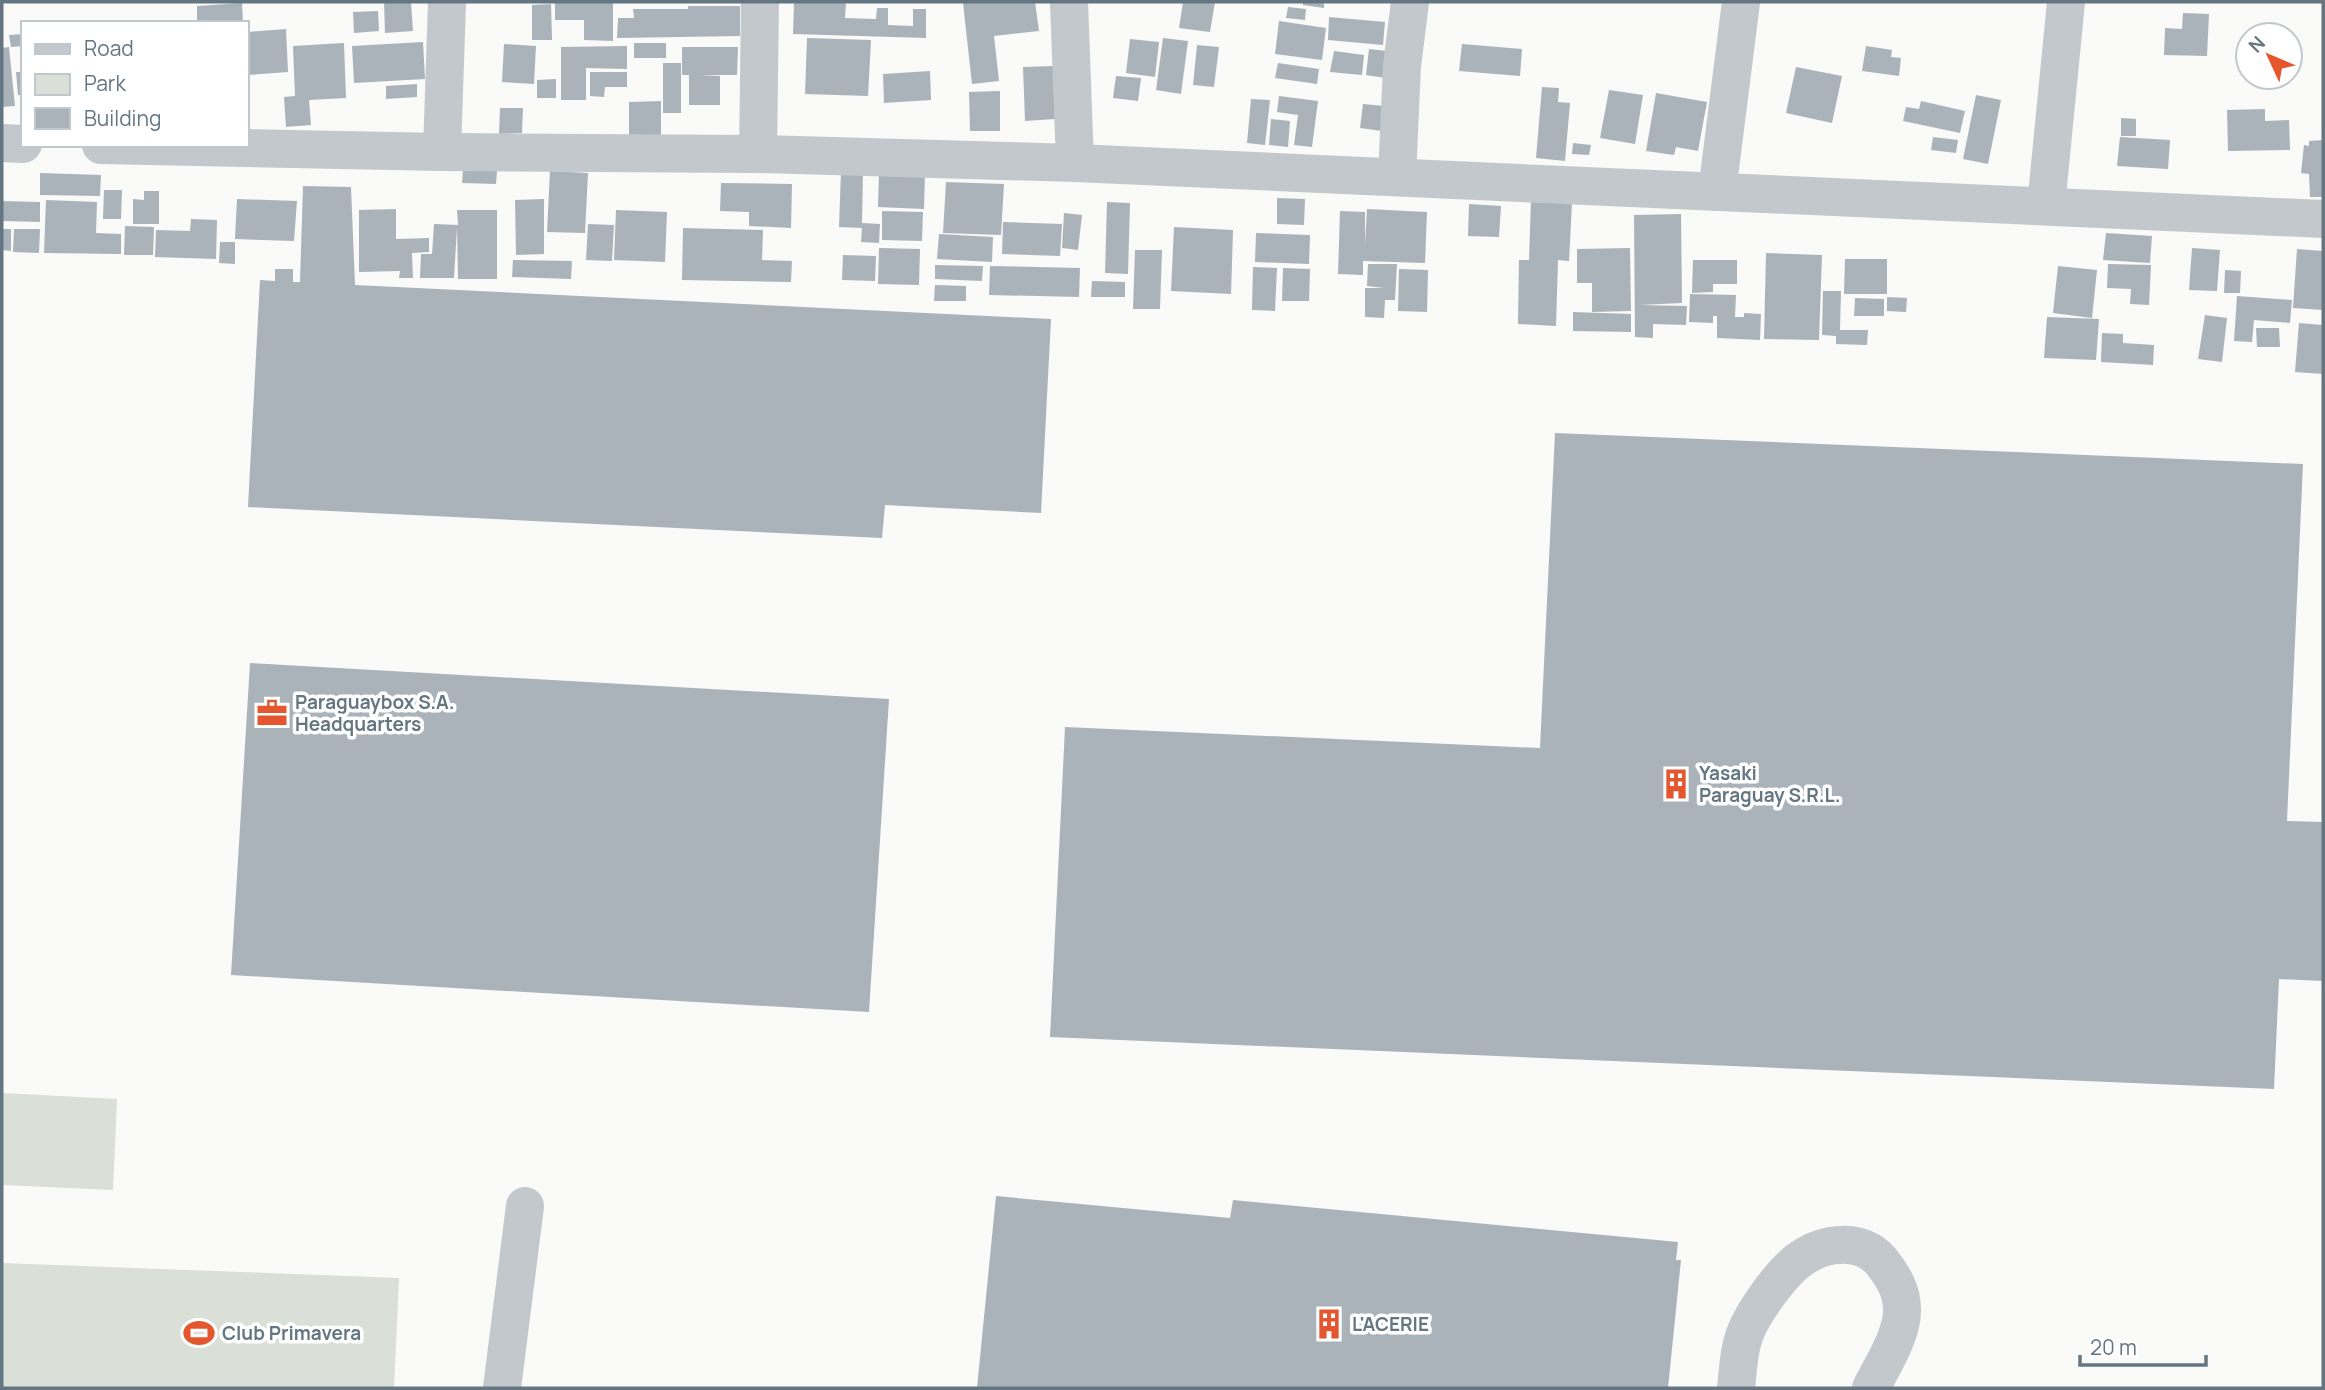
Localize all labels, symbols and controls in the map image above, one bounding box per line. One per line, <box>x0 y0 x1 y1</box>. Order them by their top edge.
legend <box>21 21 248 147</box>
north arrow <box>2234 21 2304 91</box>
text: N <box>2243 30 2271 58</box>
text: Road <box>84 34 134 62</box>
text: Park <box>84 69 126 97</box>
text: Building <box>84 104 161 132</box>
place label: Paraguaybox S.A. Headquarters <box>295 689 454 737</box>
office icon: Paraguaybox S.A. Headquarters <box>255 696 289 730</box>
place label: Yasaki Paraguay S.R.L. <box>1699 760 1841 808</box>
building icon: Yasaki Paraguay S.R.L. <box>1659 767 1693 801</box>
building icon: L'ACERIE <box>1312 1307 1346 1341</box>
place label: L'ACERIE <box>1352 1311 1429 1337</box>
sports icon: Club Primavera <box>182 1316 216 1350</box>
place label: Club Primavera <box>222 1320 361 1346</box>
scale bar <box>2080 1324 2206 1368</box>
text: 20 m <box>2090 1333 2137 1361</box>

